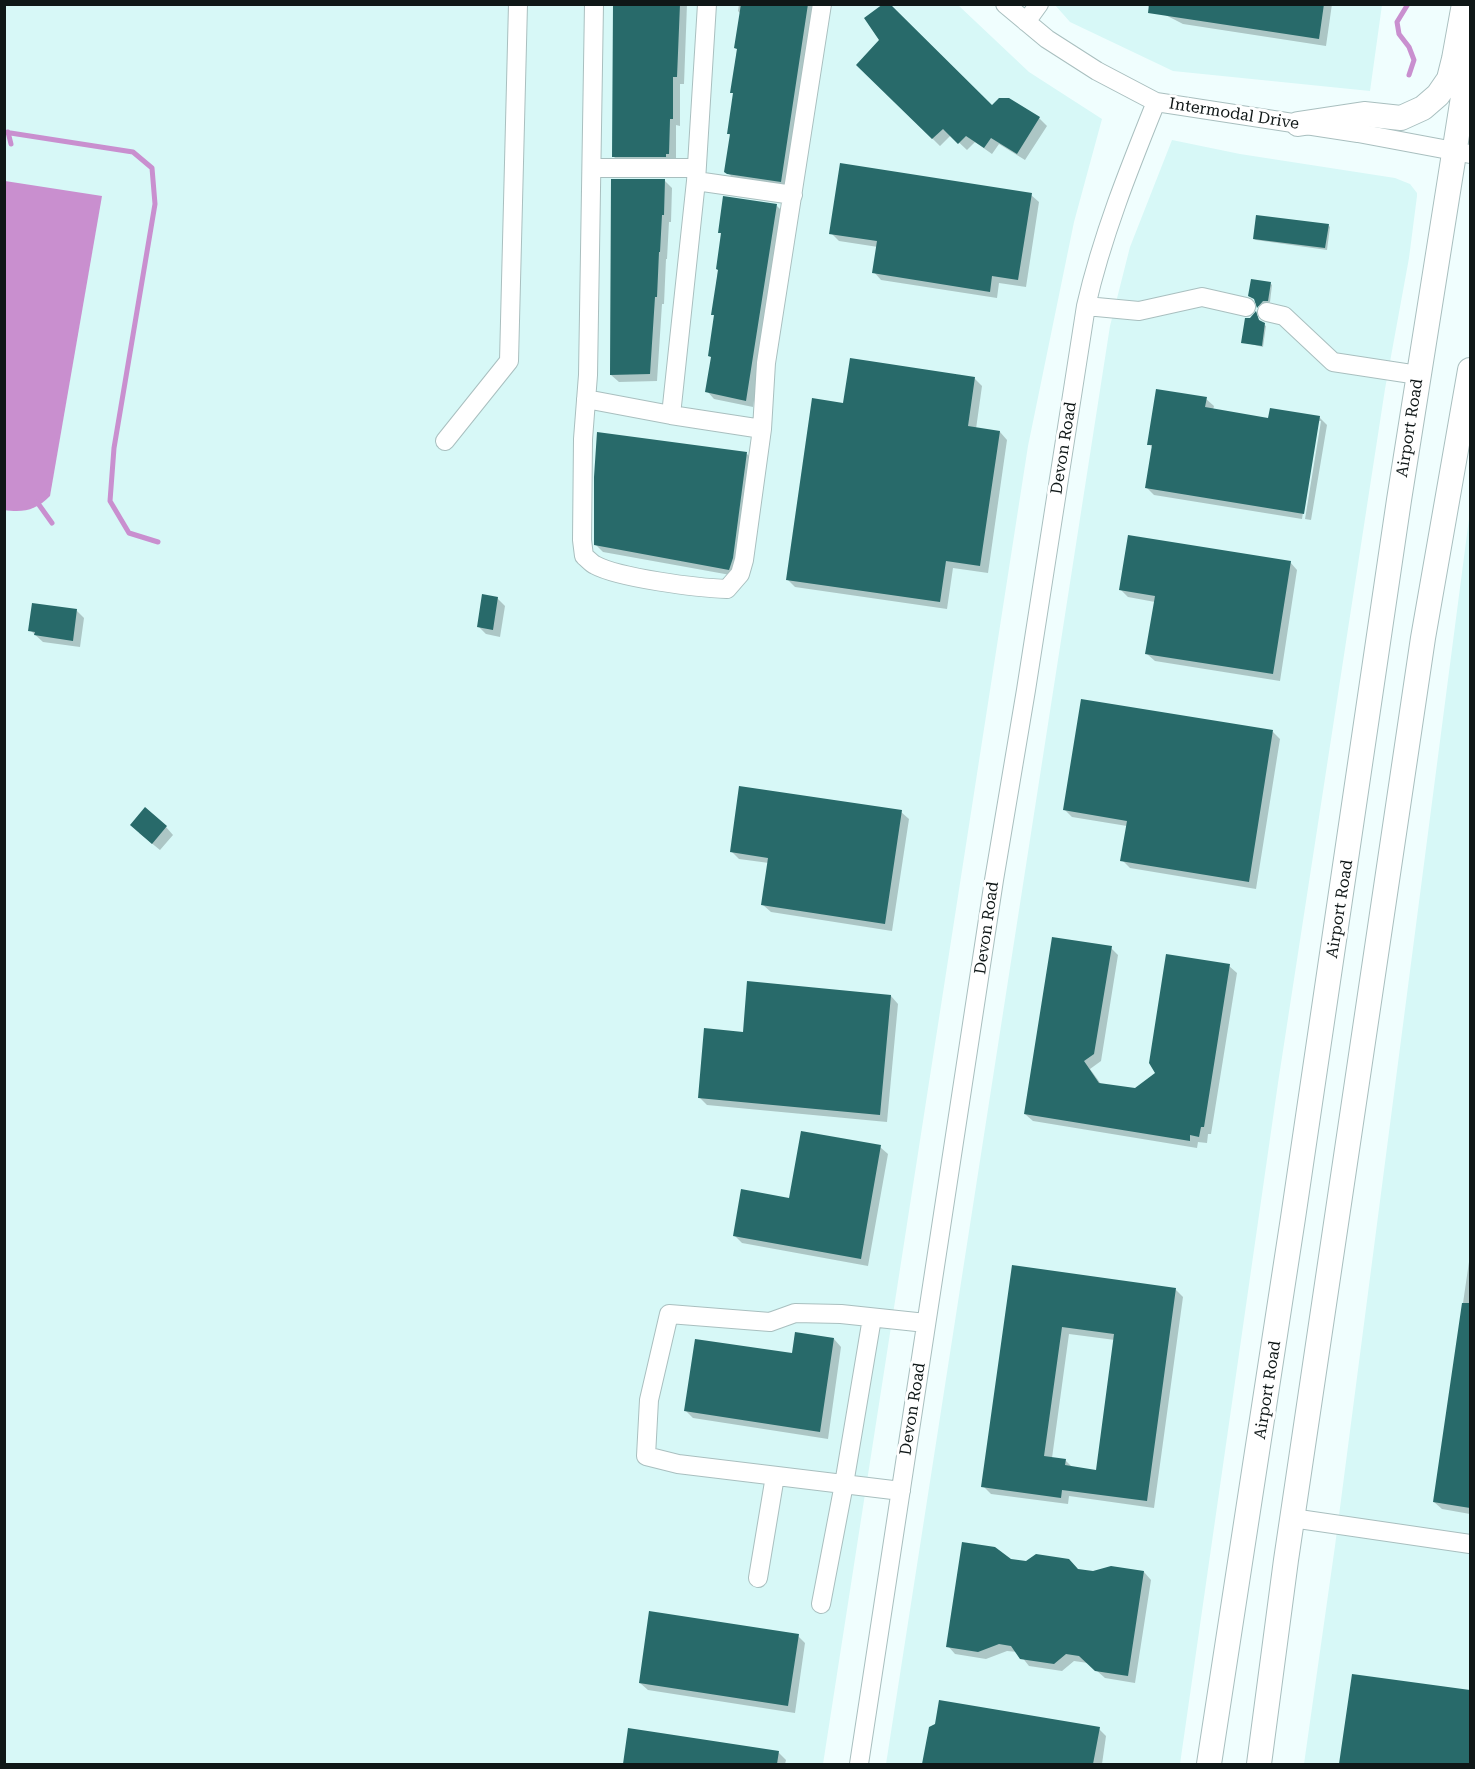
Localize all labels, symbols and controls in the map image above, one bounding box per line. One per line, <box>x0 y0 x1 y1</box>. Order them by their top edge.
street label: Intermodal Drive <box>1168 94 1300 134</box>
street label: Airport Road <box>1393 377 1427 479</box>
street label: Devon Road <box>1047 400 1081 496</box>
street label: Airport Road <box>1323 858 1357 960</box>
street label: Devon Road <box>971 880 1003 976</box>
street label: Airport Road <box>1251 1339 1285 1441</box>
street label: Devon Road <box>896 1361 930 1457</box>

